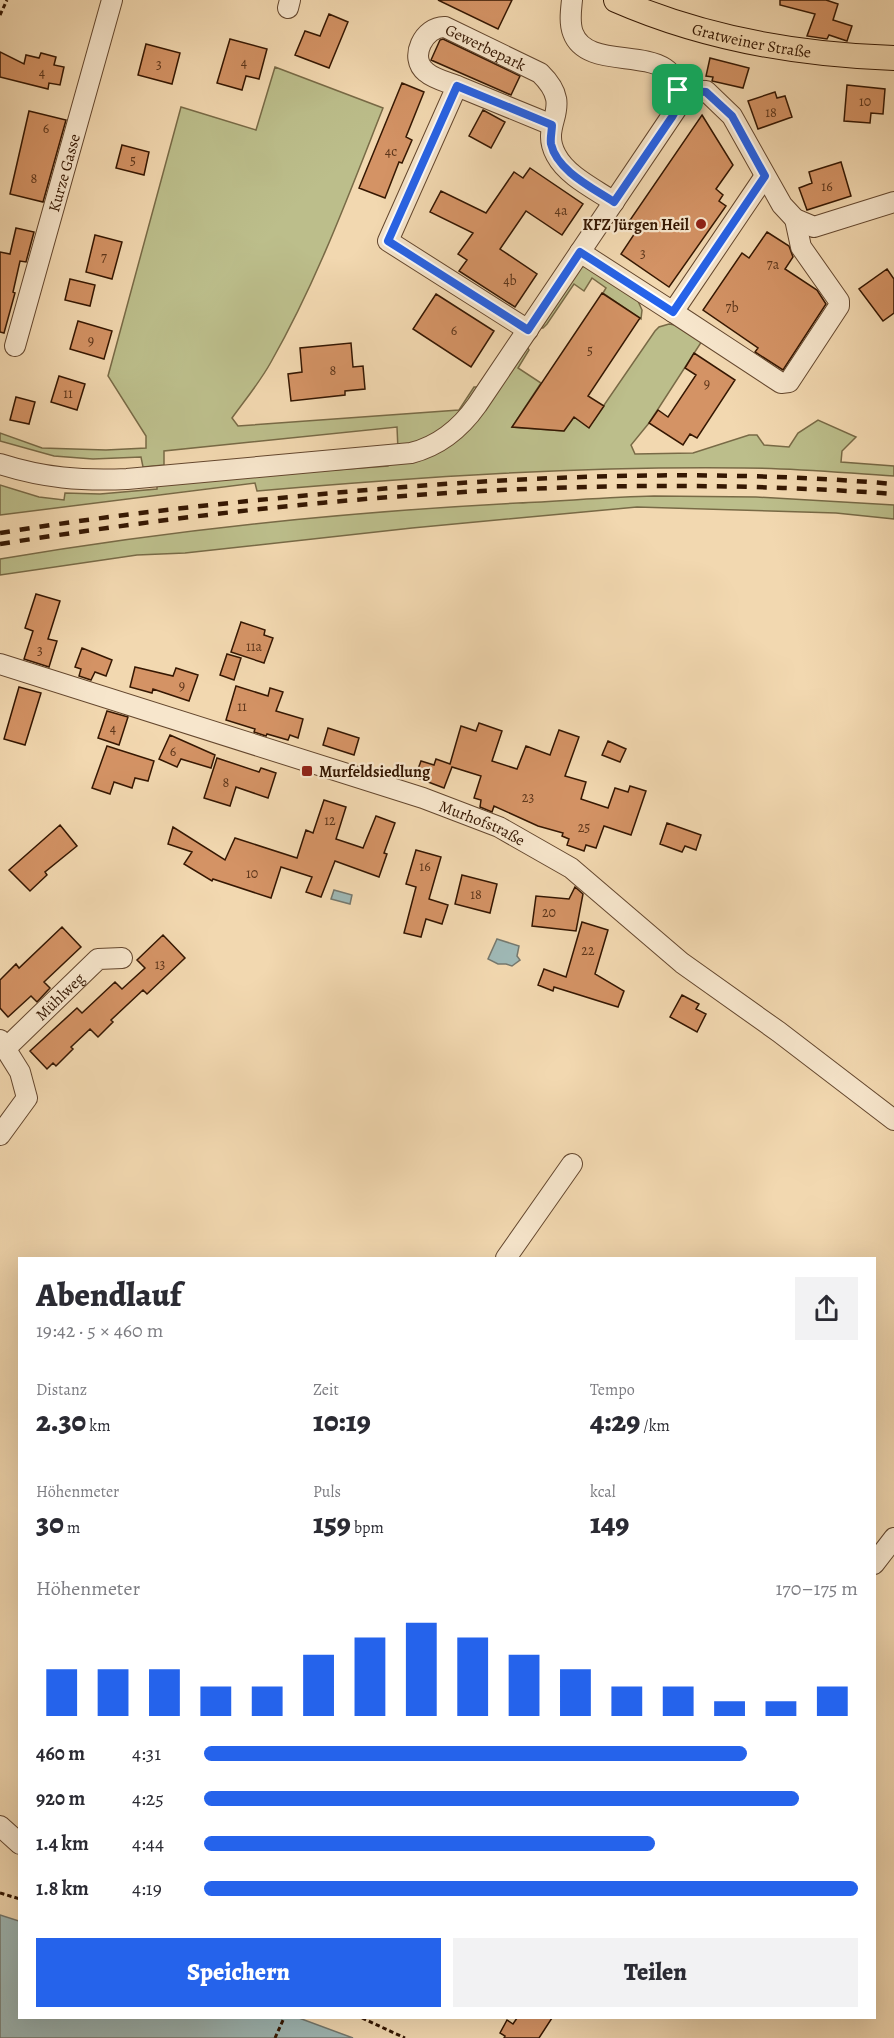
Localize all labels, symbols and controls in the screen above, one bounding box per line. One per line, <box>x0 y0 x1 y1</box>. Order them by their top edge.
street label: Gratweiner Straße <box>689 18 812 64</box>
street label: Gewerbepark <box>441 19 529 77</box>
house number: 4 <box>241 53 247 72</box>
house number: 3 <box>156 55 162 74</box>
house number: 4 <box>39 63 45 82</box>
pin <box>652 64 703 115</box>
icon: arrive <box>661 73 694 106</box>
house number: 10 <box>859 92 871 111</box>
house number: 18 <box>765 103 777 122</box>
house number: 6 <box>43 119 49 138</box>
street label: Kurze Gasse <box>43 131 86 215</box>
house number: 4c <box>385 142 397 161</box>
house number: 5 <box>130 151 136 170</box>
house number: 8 <box>31 169 38 188</box>
house number: 16 <box>821 177 833 196</box>
house number: 4a <box>555 201 568 220</box>
place label: KFZ Jürgen Heil <box>582 214 690 236</box>
marker: KFZ Jürgen Heil <box>694 217 708 231</box>
house number: 3 <box>640 244 646 263</box>
house number: 7 <box>101 248 107 267</box>
house number: 7a <box>767 255 780 274</box>
house number: 4b <box>503 271 517 290</box>
house number: 7b <box>726 298 739 317</box>
house number: 6 <box>451 321 457 340</box>
house number: 9 <box>88 331 94 350</box>
house number: 5 <box>587 341 593 360</box>
house number: 8 <box>330 361 337 380</box>
house number: 9 <box>704 374 710 393</box>
house number: 11 <box>63 384 73 403</box>
house number: 11a <box>246 637 263 656</box>
house number: 3 <box>37 641 43 660</box>
house number: 9 <box>179 676 185 695</box>
house number: 11 <box>237 697 247 716</box>
house number: 4 <box>110 719 116 738</box>
house number: 6 <box>170 742 176 761</box>
place label: Murfeldsiedlung <box>319 761 431 783</box>
marker: Murfeldsiedlung <box>300 764 314 778</box>
house number: 8 <box>223 773 230 792</box>
house number: 23 <box>522 788 534 807</box>
street label: Murhofstraße <box>436 795 529 852</box>
house number: 12 <box>324 811 336 830</box>
house number: 25 <box>578 818 590 837</box>
house number: 16 <box>419 857 431 876</box>
house number: 10 <box>246 864 258 883</box>
house number: 18 <box>470 885 482 904</box>
house number: 20 <box>542 903 556 922</box>
house number: 22 <box>581 941 595 960</box>
house number: 13 <box>155 955 165 974</box>
street label: Mühlweg <box>31 968 90 1026</box>
text: Abendlauf <box>36 1272 181 1317</box>
button: share <box>795 1277 858 1340</box>
text: 19:42 · 5 × 460 m <box>36 1317 163 1344</box>
text: Distanz <box>36 1379 87 1401</box>
text: Zeit <box>313 1379 339 1401</box>
text: Tempo <box>590 1379 635 1401</box>
text: 2.30 <box>36 1401 86 1441</box>
text: 10:19 <box>313 1401 371 1441</box>
text: 4:29 <box>590 1401 640 1441</box>
text: km <box>86 1415 111 1437</box>
text: /km <box>640 1415 670 1437</box>
text: Höhenmeter <box>36 1481 119 1503</box>
text: Puls <box>313 1481 341 1503</box>
text: kcal <box>590 1481 616 1503</box>
text: 30 <box>36 1503 64 1543</box>
text: 159 <box>313 1503 351 1543</box>
text: 149 <box>590 1503 629 1543</box>
text: m <box>64 1517 80 1539</box>
text: bpm <box>351 1517 384 1539</box>
text: Höhenmeter <box>36 1575 140 1602</box>
text: 170–175 m <box>776 1575 858 1602</box>
text: 460 m <box>36 1740 85 1767</box>
text: 4:31 <box>132 1740 161 1767</box>
text: 920 m <box>36 1785 85 1812</box>
text: 4:25 <box>132 1785 164 1812</box>
text: 1.4 km <box>36 1830 89 1857</box>
text: 4:44 <box>132 1830 164 1857</box>
text: 1.8 km <box>36 1875 89 1902</box>
text: 4:19 <box>132 1875 162 1902</box>
button: Speichern <box>36 1938 441 2007</box>
button: Teilen <box>453 1938 858 2007</box>

